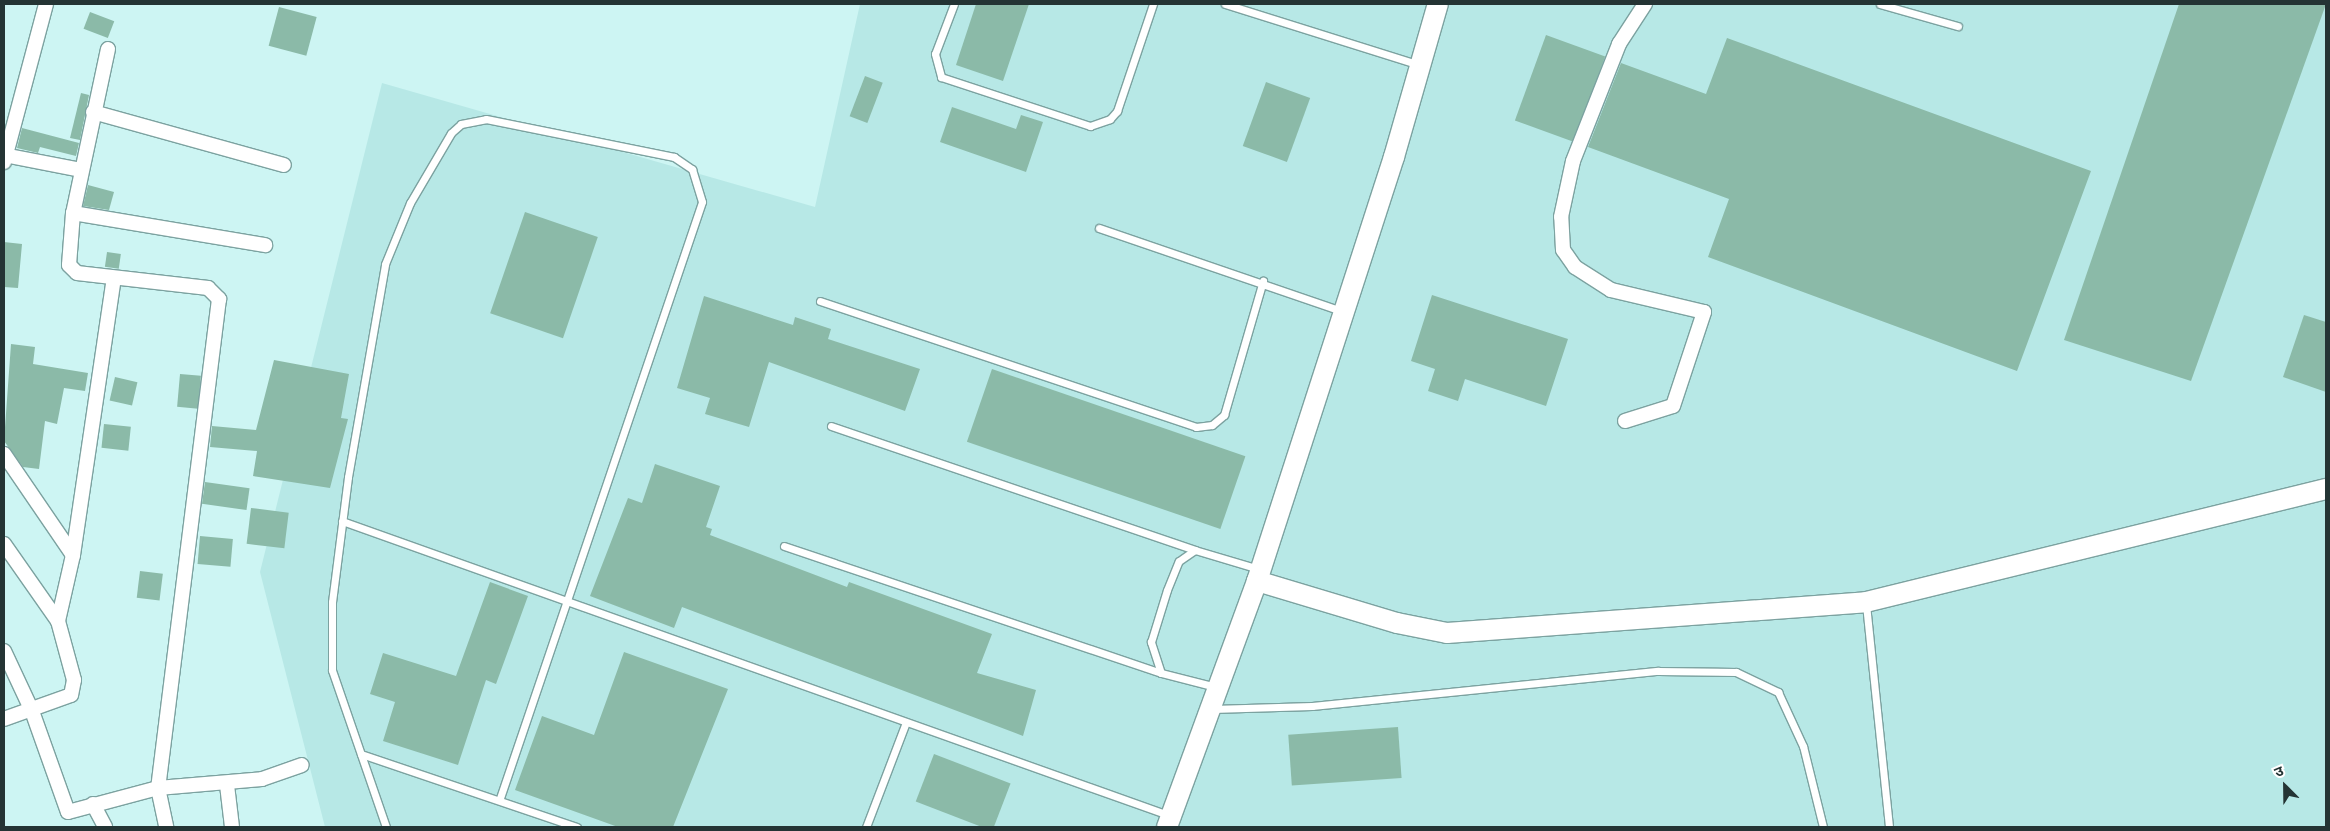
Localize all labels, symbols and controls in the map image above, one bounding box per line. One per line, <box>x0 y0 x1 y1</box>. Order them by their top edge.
north arrow <box>2260 761 2310 811</box>
text: उ <box>2271 761 2286 782</box>

